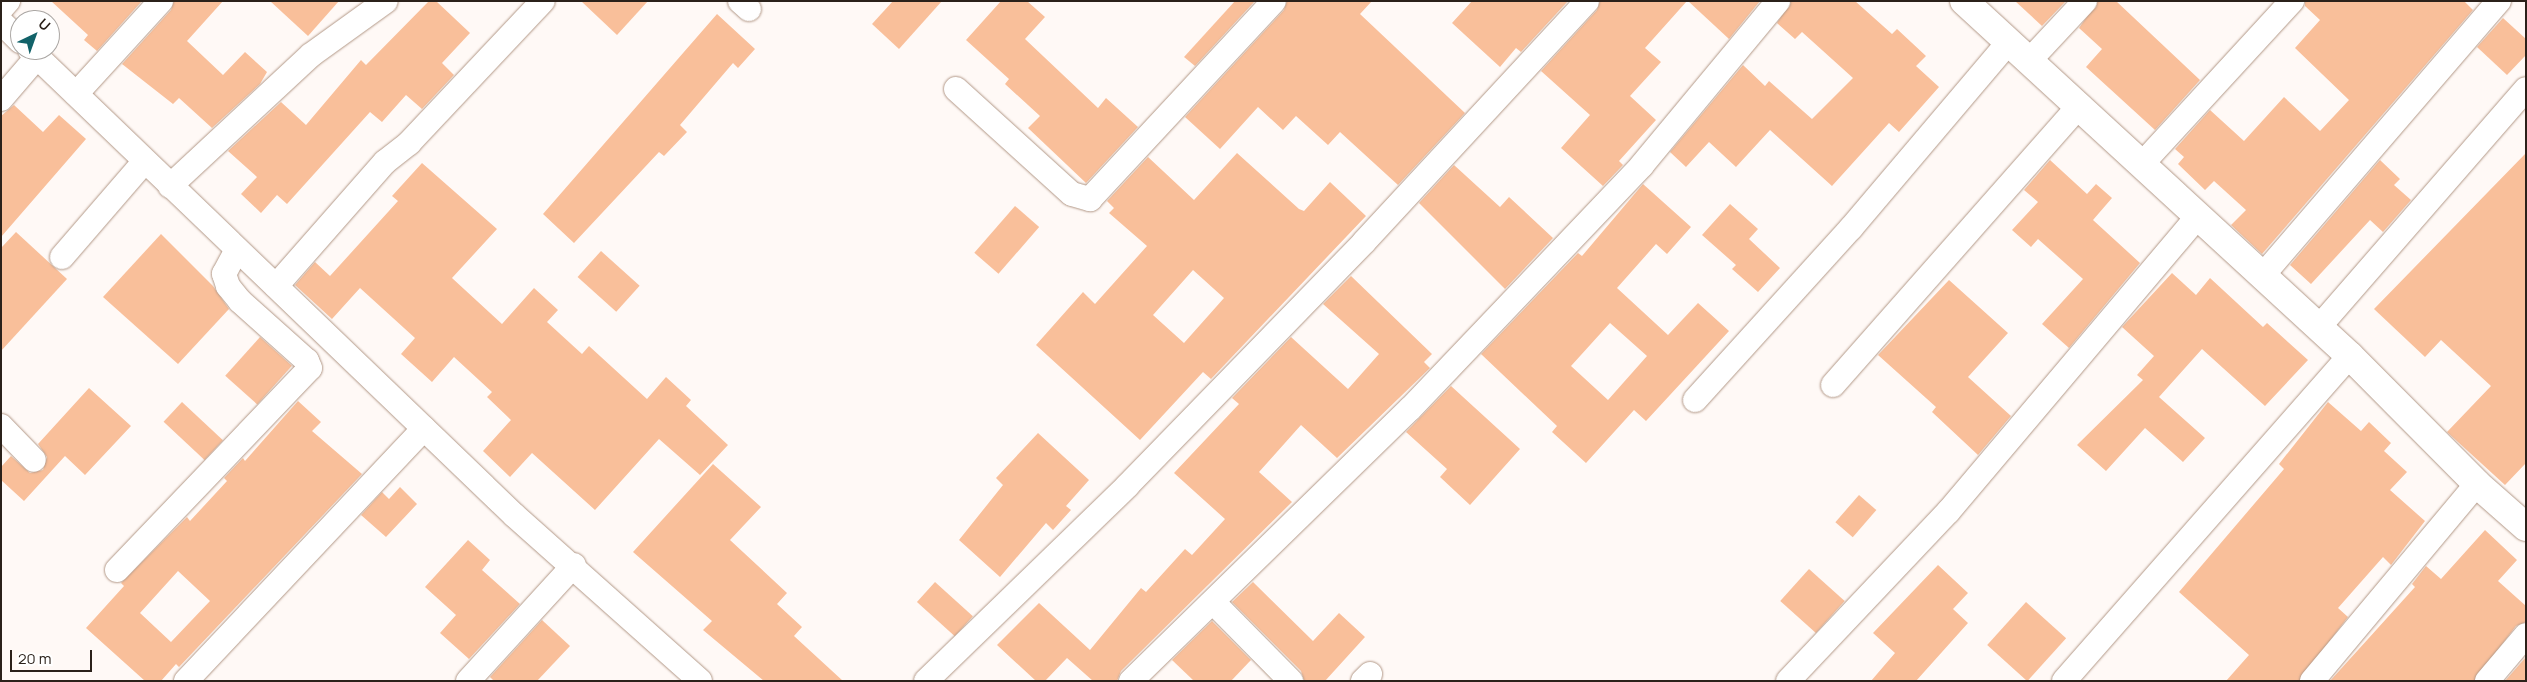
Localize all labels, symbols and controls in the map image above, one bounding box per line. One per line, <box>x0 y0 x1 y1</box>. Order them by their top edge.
north arrow <box>10 10 60 60</box>
text: U <box>35 14 55 35</box>
scale bar <box>12 640 95 672</box>
text: 20 m <box>18 648 51 669</box>

